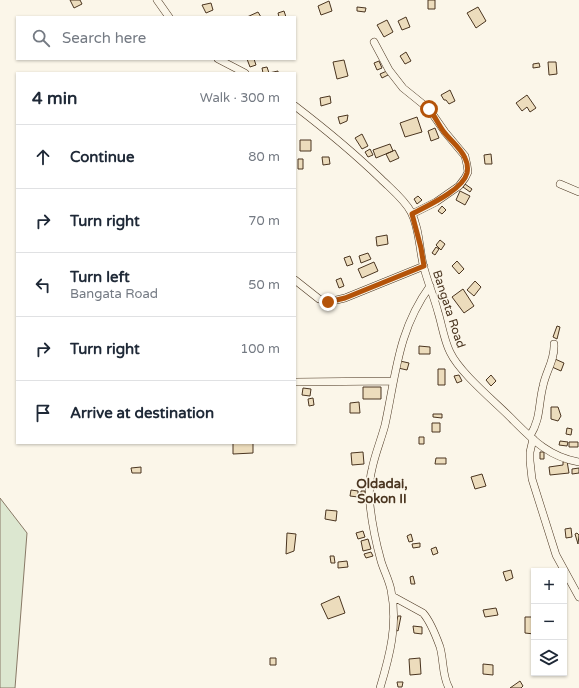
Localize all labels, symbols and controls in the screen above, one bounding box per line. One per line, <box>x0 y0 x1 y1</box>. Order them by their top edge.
search box <box>16 16 296 60</box>
icon: search <box>30 27 52 49</box>
text: Search here <box>62 29 146 47</box>
text: 4 min <box>32 88 77 109</box>
text: Walk · 300 m <box>200 90 280 106</box>
route start <box>420 100 438 118</box>
icon: ahead <box>32 146 54 168</box>
text: Continue <box>70 148 134 166</box>
text: 80 m <box>248 149 280 165</box>
icon: right <box>32 210 54 232</box>
text: Turn right <box>70 212 140 230</box>
text: 70 m <box>248 213 280 229</box>
text: Turn left <box>70 268 130 286</box>
street label: Bangata Road <box>430 268 468 350</box>
icon: left <box>32 274 54 296</box>
text: 50 m <box>248 277 280 293</box>
text: Bangata Road <box>70 286 158 302</box>
route end <box>319 293 337 311</box>
icon: right <box>32 338 54 360</box>
text: Turn right <box>70 340 140 358</box>
text: 100 m <box>240 341 280 357</box>
icon: arrive <box>32 402 54 424</box>
text: Arrive at destination <box>70 404 214 422</box>
district label: Oldadai, Sokon II <box>356 476 408 507</box>
map controls <box>531 568 567 676</box>
button: + <box>531 568 567 604</box>
button: − <box>531 604 567 640</box>
button: layers <box>531 640 567 676</box>

